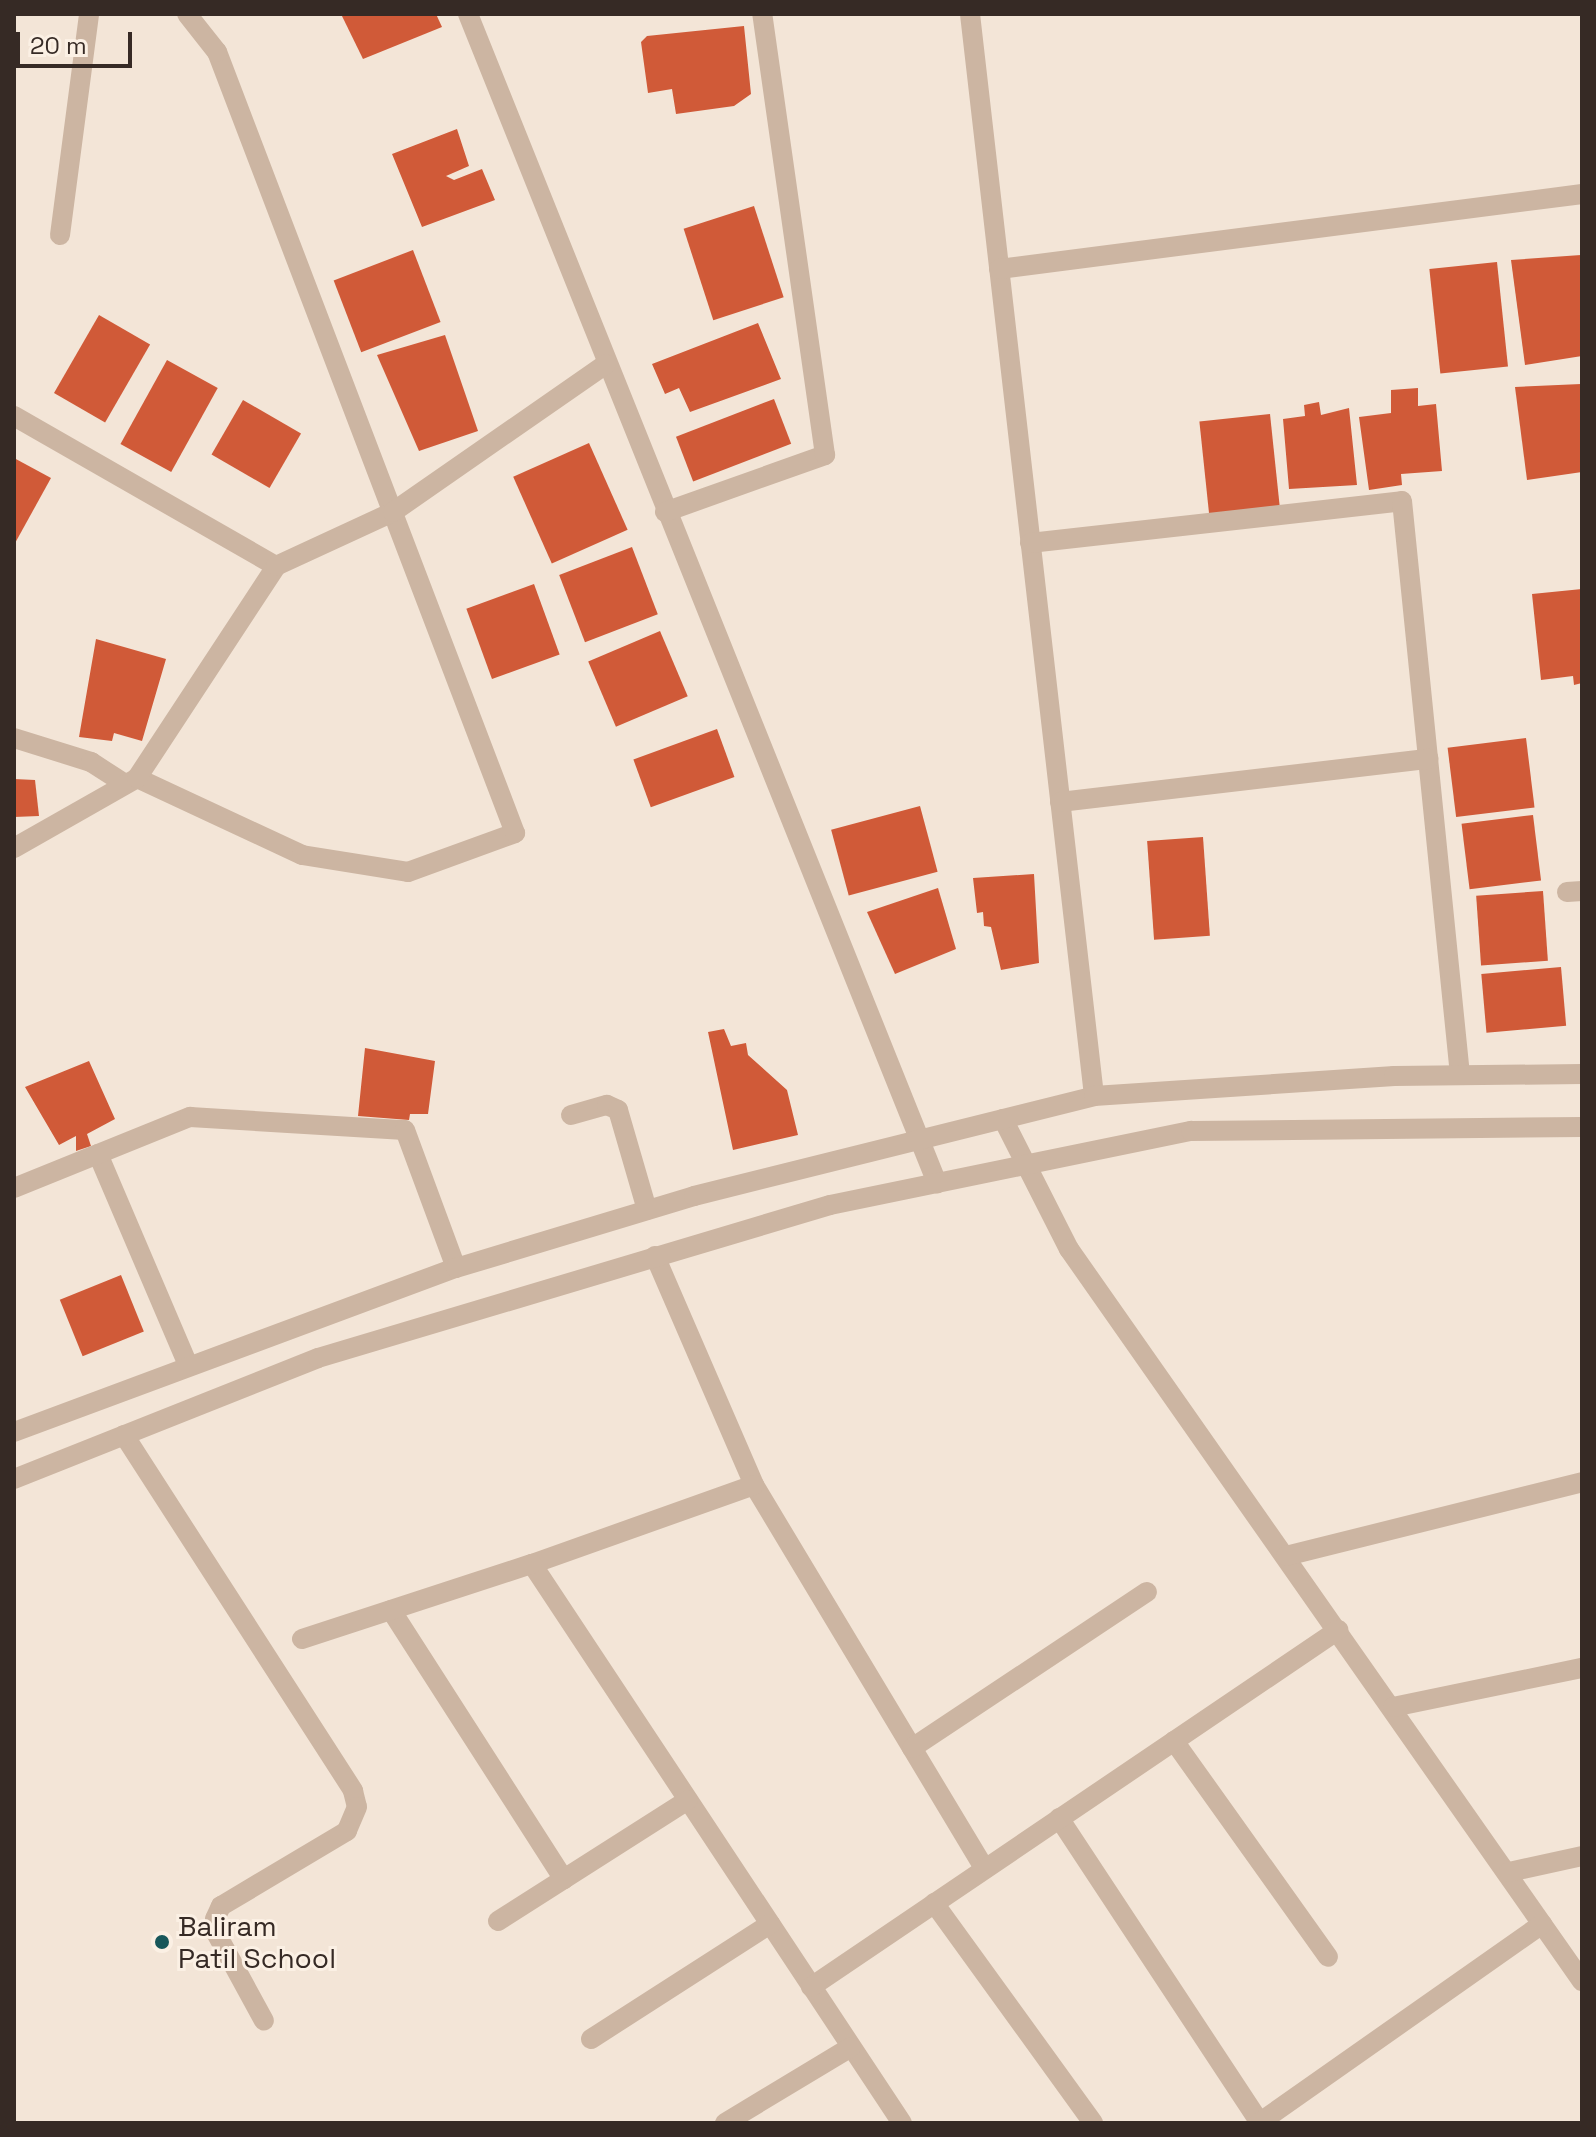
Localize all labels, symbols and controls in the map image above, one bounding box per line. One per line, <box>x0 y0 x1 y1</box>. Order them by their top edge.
scale bar <box>20 16 136 66</box>
text: 20 m <box>30 30 87 61</box>
place label: Baliram Patil School <box>178 1909 336 1975</box>
marker: Baliram Patil School <box>153 1933 171 1951</box>

